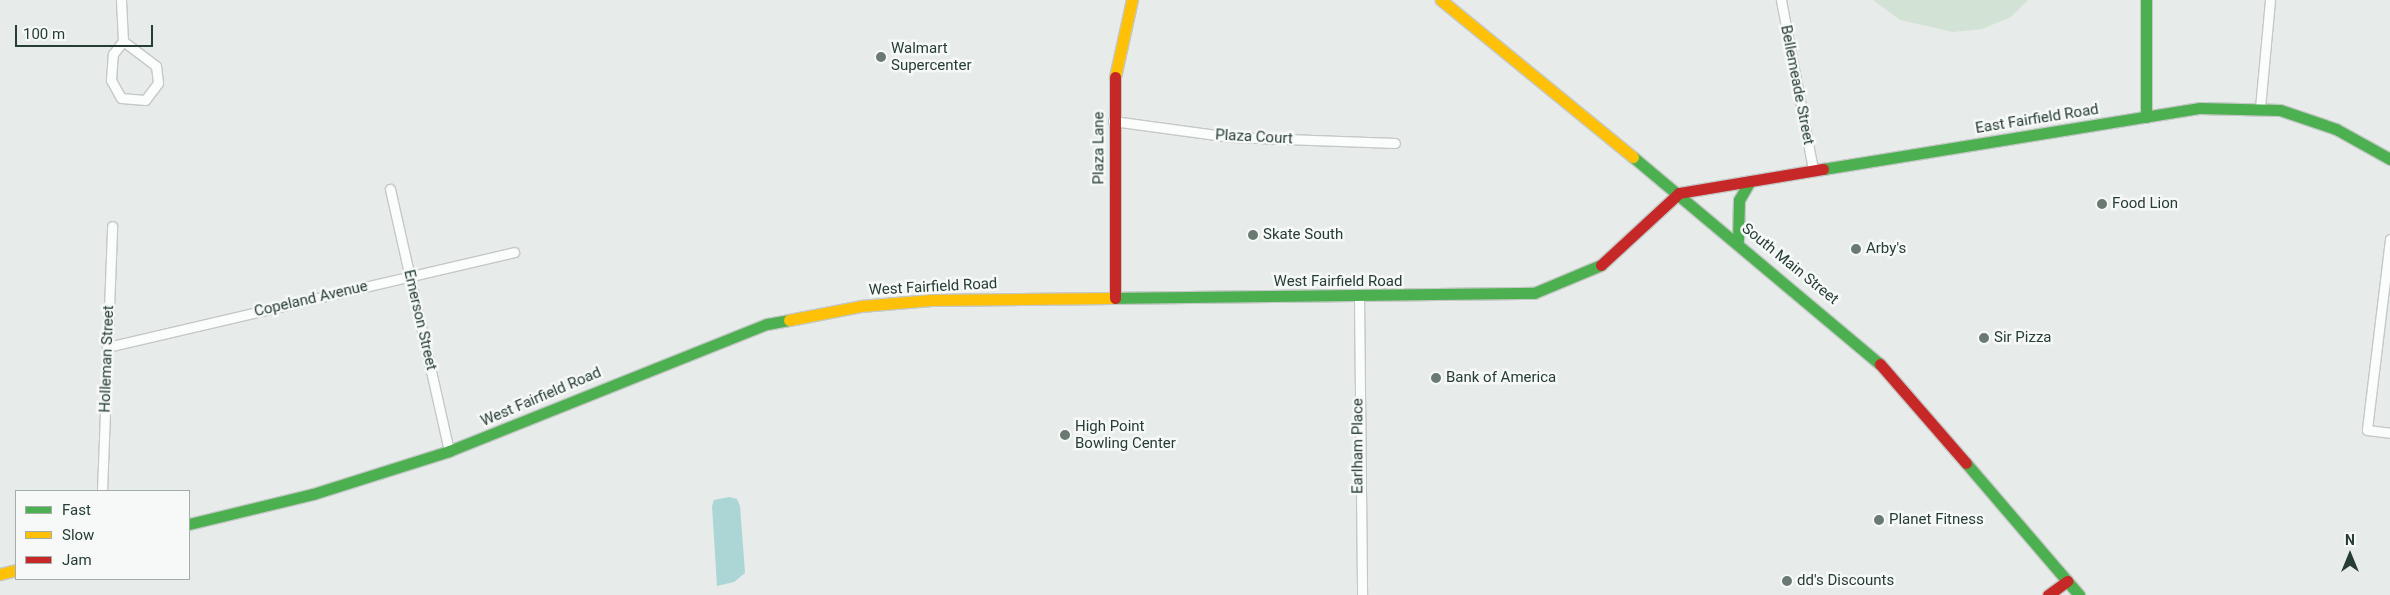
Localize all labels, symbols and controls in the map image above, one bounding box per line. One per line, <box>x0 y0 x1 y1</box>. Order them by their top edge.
scale bar <box>18 15 155 47</box>
street label: Bellemeade Street <box>1777 24 1817 146</box>
text: 100 m <box>23 25 65 43</box>
place label: Walmart Supercenter <box>891 39 972 74</box>
marker: Walmart Supercenter <box>875 51 887 63</box>
street label: East Fairfield Road <box>1974 100 2100 138</box>
street label: Plaza Lane <box>1090 111 1108 185</box>
street label: Plaza Court <box>1215 126 1293 148</box>
place label: Food Lion <box>2112 195 2178 213</box>
marker: Food Lion <box>2096 198 2108 210</box>
street label: South Main Street <box>1738 220 1842 308</box>
place label: Skate South <box>1263 226 1343 244</box>
marker: Skate South <box>1247 229 1259 241</box>
place label: Arby's <box>1866 240 1906 258</box>
marker: Arby's <box>1850 243 1862 255</box>
street label: Emerson Street <box>400 268 440 372</box>
street label: West Fairfield Road <box>1274 273 1402 291</box>
street label: West Fairfield Road <box>868 275 998 299</box>
street label: Copeland Avenue <box>252 277 370 321</box>
street label: Holleman Street <box>96 305 118 413</box>
place label: Sir Pizza <box>1994 329 2052 347</box>
marker: Sir Pizza <box>1978 332 1990 344</box>
street label: West Fairfield Road <box>478 364 604 430</box>
place label: Bank of America <box>1446 369 1556 387</box>
marker: Bank of America <box>1430 372 1442 384</box>
street label: Earlham Place <box>1349 398 1367 494</box>
place label: High Point Bowling Center <box>1075 417 1176 452</box>
marker: High Point Bowling Center <box>1059 429 1071 441</box>
legend <box>15 490 190 580</box>
text: Fast <box>62 501 91 519</box>
place label: Planet Fitness <box>1889 511 1984 529</box>
marker: Planet Fitness <box>1873 514 1885 526</box>
text: Slow <box>62 526 94 544</box>
north arrow <box>2325 530 2375 580</box>
text: N <box>2345 532 2355 548</box>
text: Jam <box>62 551 92 569</box>
place label: dd's Discounts <box>1797 572 1894 590</box>
marker: dd's Discounts <box>1781 575 1793 587</box>

